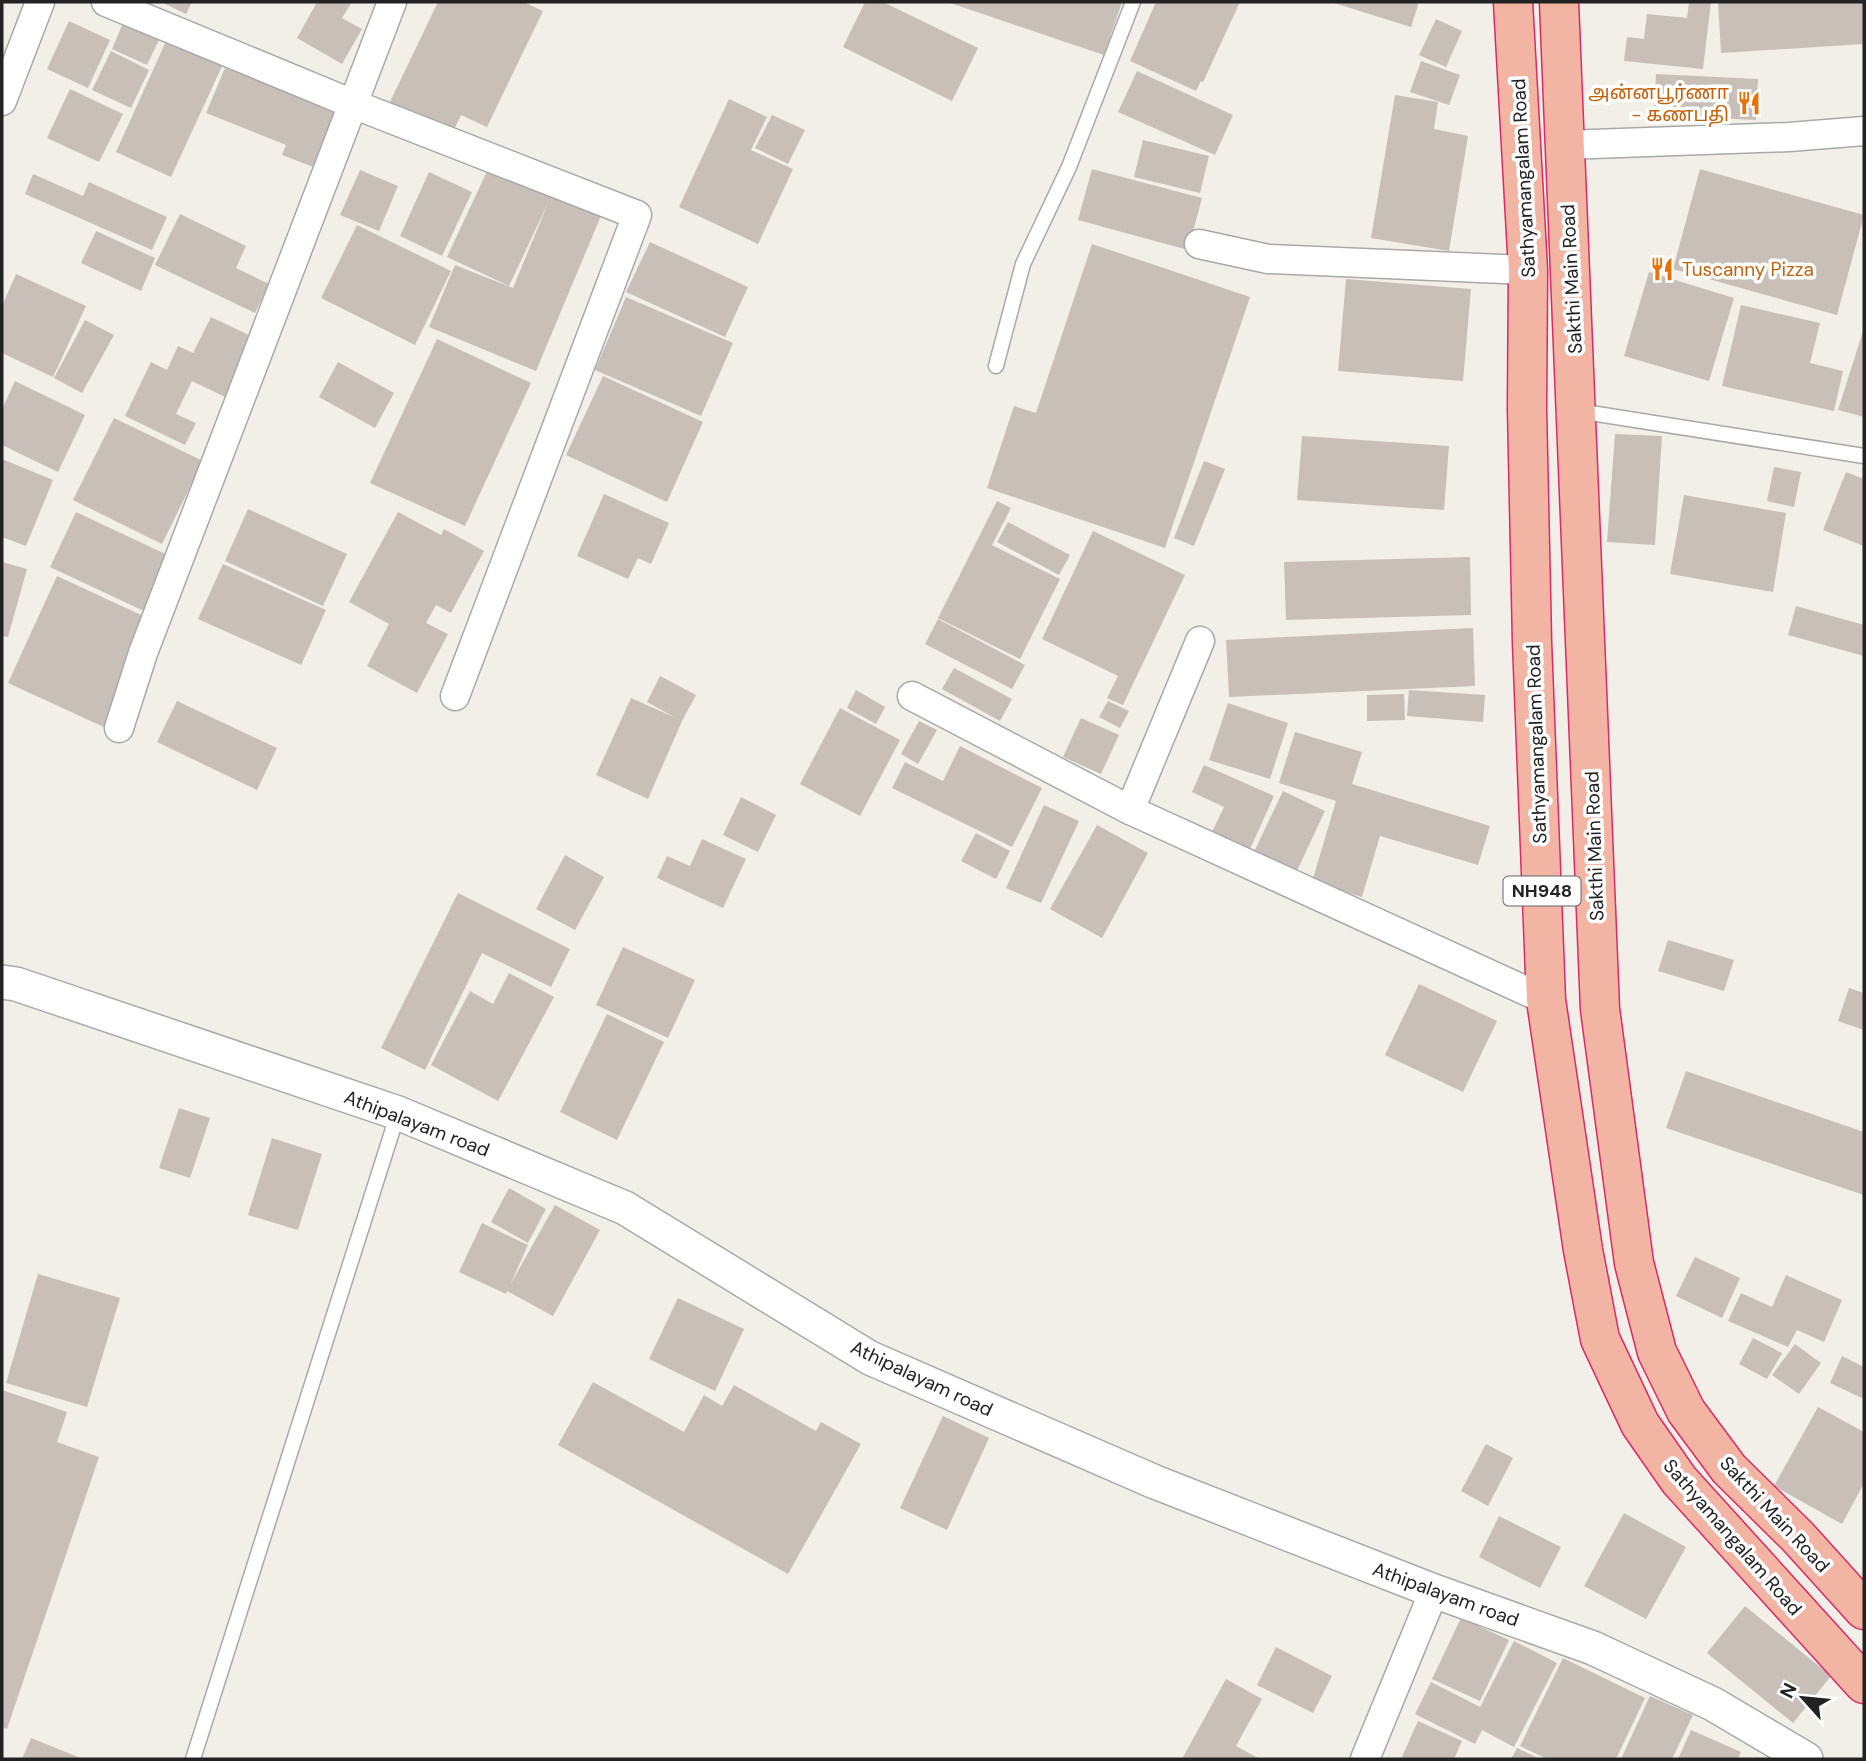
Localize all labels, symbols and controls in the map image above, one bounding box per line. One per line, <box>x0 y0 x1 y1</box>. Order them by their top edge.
street label: Sathyamangalam Road <box>1506 78 1541 278</box>
place label: அன்னபூர்ணா - கணபதி <box>1588 80 1729 127</box>
restaurant icon: அன்னபூர்ணா - கணபதி <box>1735 89 1763 117</box>
street label: Sakthi Main Road <box>1555 203 1588 355</box>
restaurant icon: Tuscanny Pizza <box>1648 255 1676 283</box>
place label: Tuscanny Pizza <box>1682 257 1814 282</box>
street label: Sathyamangalam Road <box>1521 644 1552 844</box>
street label: Sakthi Main Road <box>1579 771 1610 921</box>
road number: NH948 <box>1504 876 1580 906</box>
street label: Athipalayam road <box>341 1084 493 1163</box>
street label: Athipalayam road <box>847 1335 997 1422</box>
street label: Sakthi Main Road <box>1714 1451 1835 1578</box>
street label: Sathyamangalam Road <box>1658 1454 1807 1621</box>
street label: Athipalayam road <box>1369 1556 1522 1633</box>
north arrow <box>1768 1663 1838 1733</box>
text: N <box>1774 1679 1803 1702</box>

